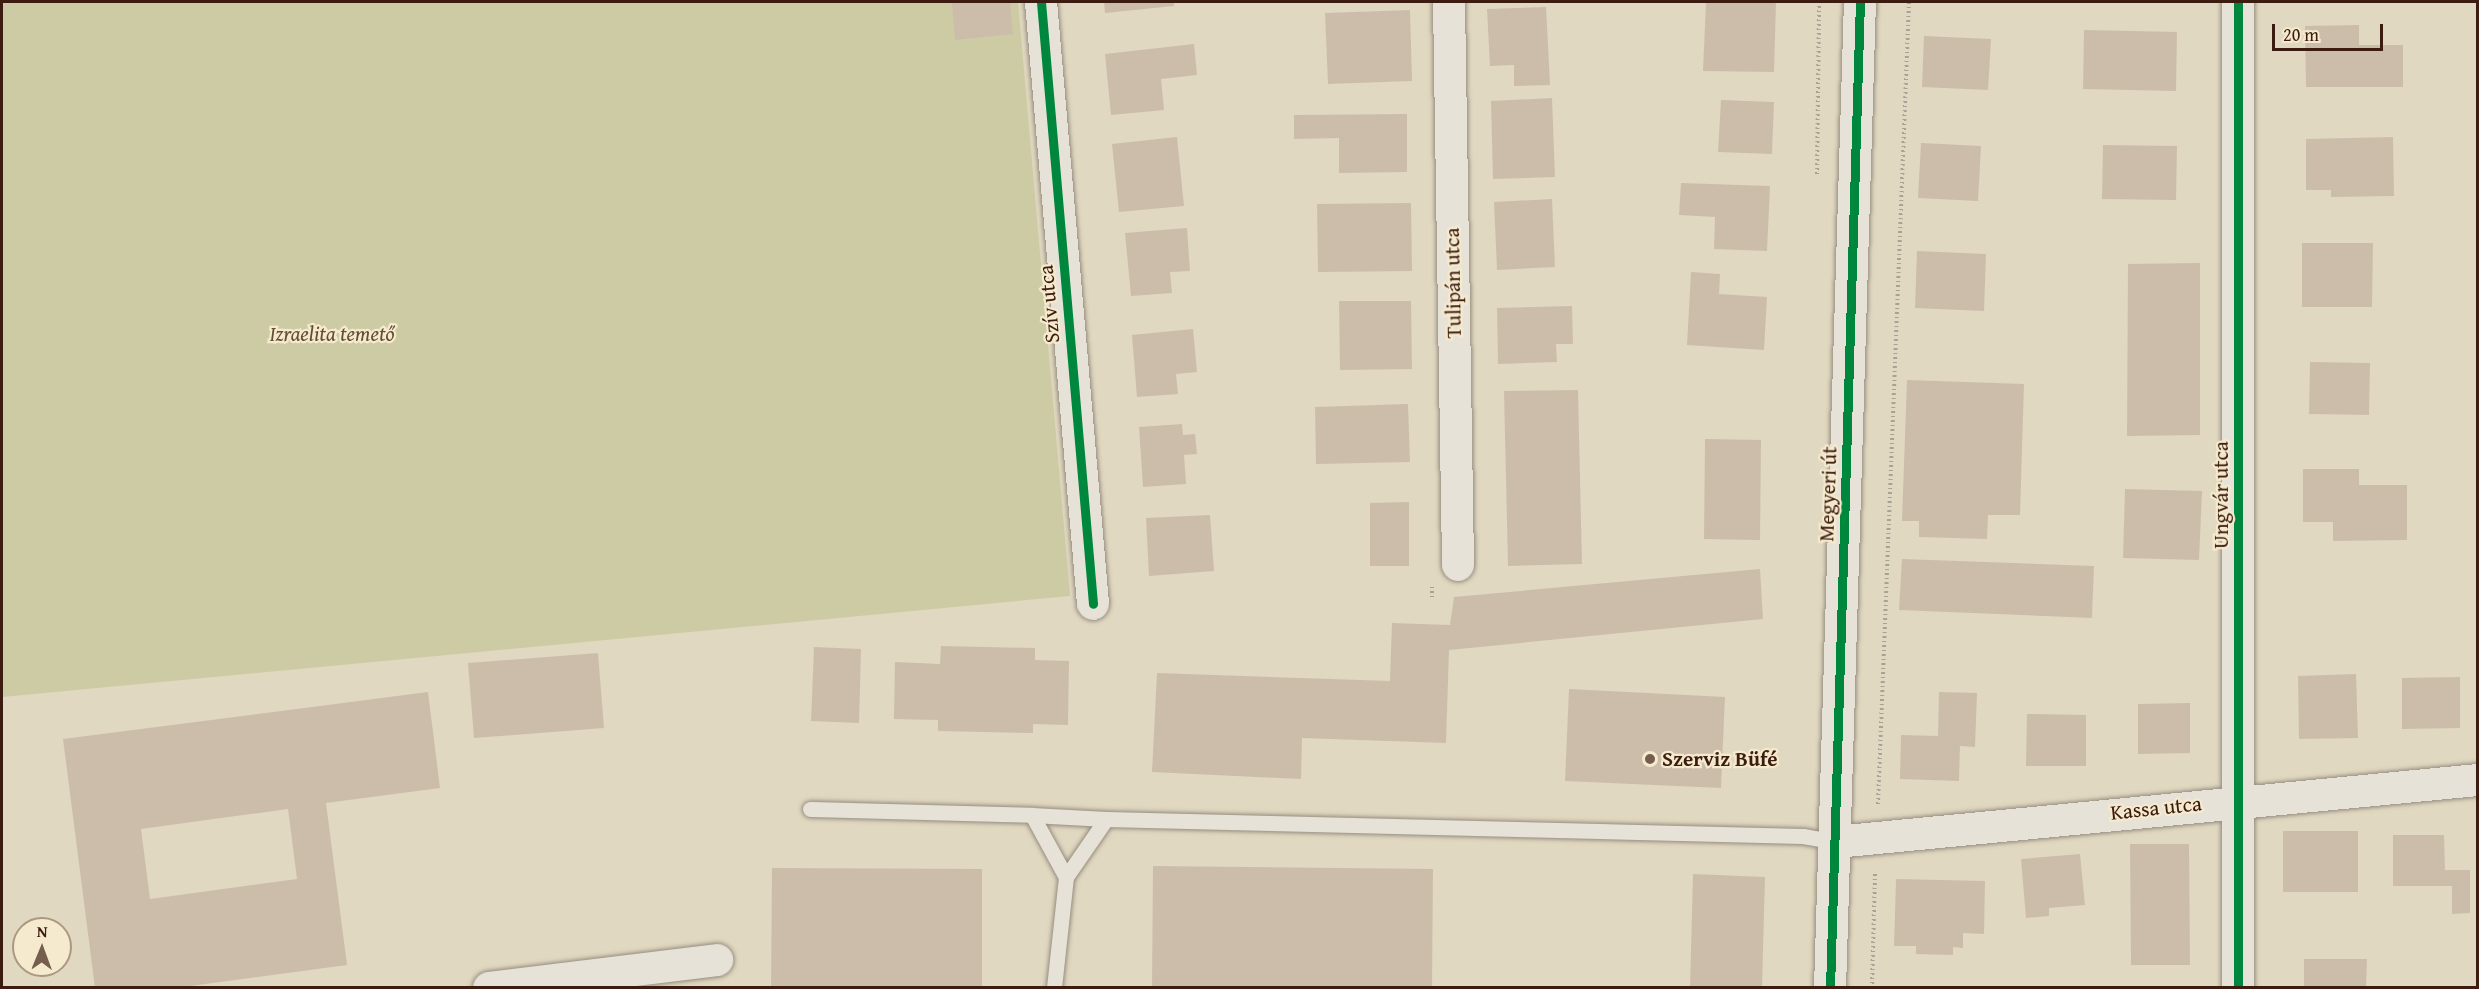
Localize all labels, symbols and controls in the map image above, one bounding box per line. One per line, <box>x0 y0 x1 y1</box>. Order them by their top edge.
scale bar <box>2275 12 2386 50</box>
text: 20 m <box>2283 21 2319 48</box>
street label: Tulipán utca <box>1439 227 1467 339</box>
street label: Szív utca <box>1033 264 1065 344</box>
park label: Izraelita temető <box>269 321 395 347</box>
street label: Ungvár utca <box>2208 441 2234 549</box>
street label: Megyeri út <box>1814 446 1842 542</box>
place label: Szerviz Büfé <box>1662 746 1778 772</box>
marker: Szerviz Büfé <box>1643 752 1657 766</box>
street label: Kassa utca <box>2109 791 2203 825</box>
north arrow <box>12 917 72 977</box>
text: N <box>37 919 48 943</box>

